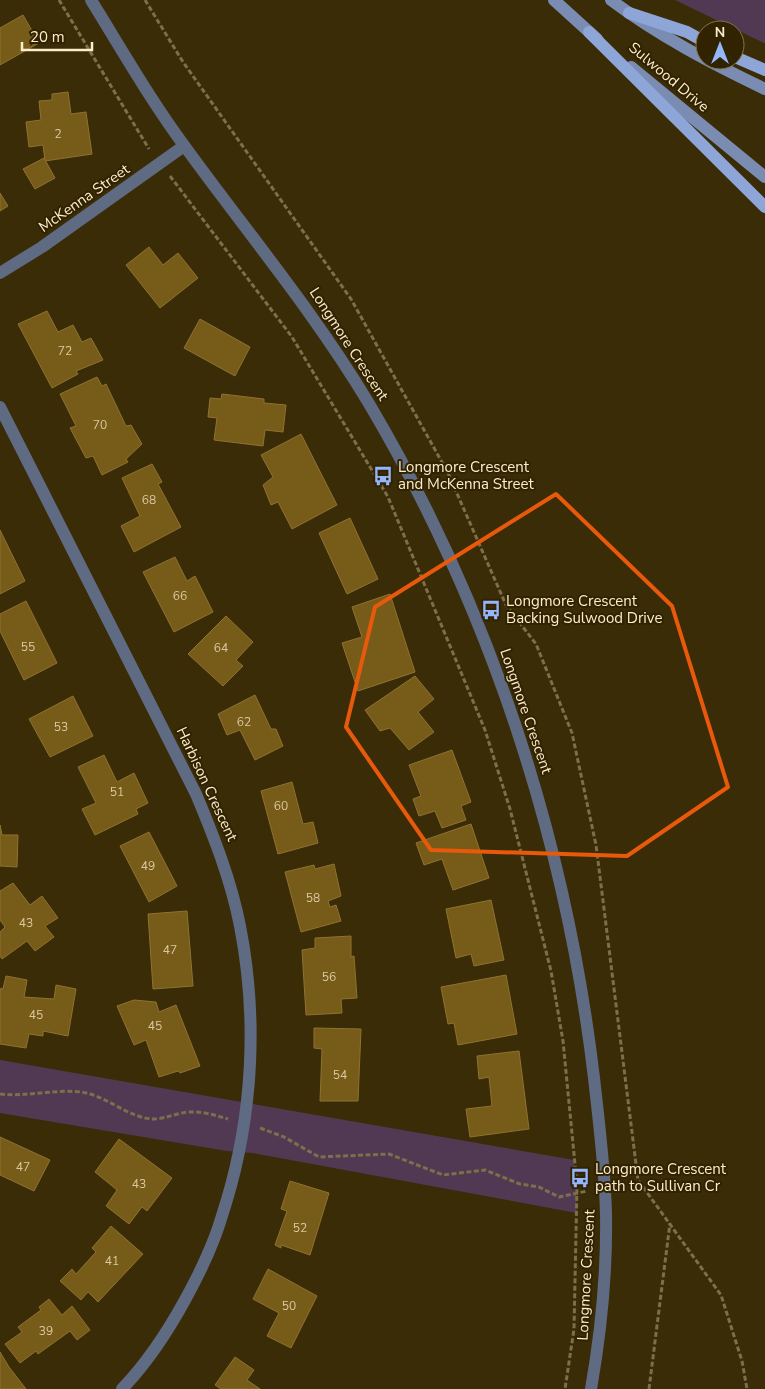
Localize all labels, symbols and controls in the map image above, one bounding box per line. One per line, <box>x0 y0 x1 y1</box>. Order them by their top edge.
scale bar <box>22 20 92 52</box>
north arrow <box>695 20 745 70</box>
text: N <box>715 23 725 42</box>
text: 20 m <box>30 27 65 47</box>
street label: Sulwood Drive <box>625 37 713 117</box>
house number: 2 <box>54 126 62 142</box>
street label: McKenna Street <box>35 159 134 237</box>
street label: Longmore Crescent <box>305 284 393 405</box>
house number: 72 <box>58 343 72 359</box>
house number: 70 <box>93 417 107 433</box>
place label: Longmore Crescent and McKenna Street <box>398 457 535 494</box>
bus stop icon: Longmore Crescent and McKenna Street <box>372 465 394 487</box>
house number: 68 <box>142 492 156 508</box>
house number: 66 <box>173 588 187 604</box>
place label: Longmore Crescent Backing Sulwood Drive <box>506 591 662 628</box>
bus stop icon: Longmore Crescent Backing Sulwood Drive <box>480 599 502 621</box>
house number: 55 <box>21 639 35 655</box>
house number: 64 <box>214 640 228 656</box>
street label: Longmore Crescent <box>495 646 557 777</box>
house number: 62 <box>237 714 251 730</box>
house number: 53 <box>54 719 68 735</box>
street label: Harbison Crescent <box>172 724 243 845</box>
house number: 51 <box>110 784 124 800</box>
house number: 60 <box>274 798 288 814</box>
house number: 49 <box>141 858 155 874</box>
house number: 58 <box>306 890 320 906</box>
house number: 43 <box>19 915 33 931</box>
house number: 47 <box>163 942 177 958</box>
house number: 56 <box>322 969 336 985</box>
house number: 45 <box>29 1007 43 1023</box>
house number: 45 <box>148 1018 162 1034</box>
house number: 54 <box>333 1067 347 1083</box>
house number: 47 <box>16 1159 30 1175</box>
place label: Longmore Crescent path to Sullivan Cr <box>595 1159 727 1196</box>
bus stop icon: Longmore Crescent path to Sullivan Cr <box>569 1167 591 1189</box>
house number: 43 <box>132 1176 146 1192</box>
street label: Longmore Crescent <box>573 1208 599 1341</box>
house number: 52 <box>293 1220 307 1236</box>
house number: 41 <box>105 1253 119 1269</box>
house number: 50 <box>282 1298 296 1314</box>
house number: 39 <box>39 1323 53 1339</box>

